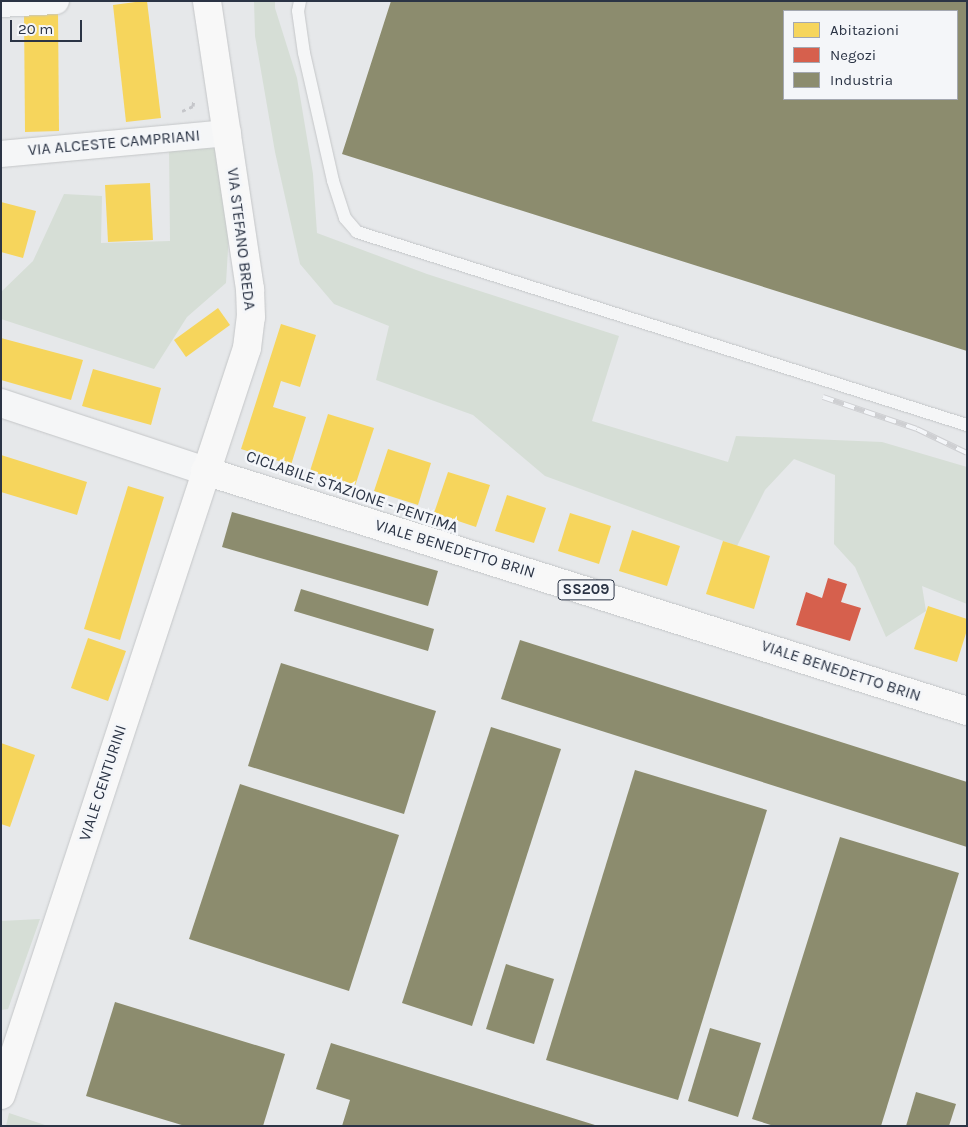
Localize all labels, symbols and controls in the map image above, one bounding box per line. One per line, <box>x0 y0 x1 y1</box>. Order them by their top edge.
scale bar <box>12 10 85 42</box>
legend <box>783 10 958 100</box>
text: 20 m <box>18 20 53 38</box>
text: Abitazioni <box>830 21 899 39</box>
text: Negozi <box>830 46 876 64</box>
text: Industria <box>830 71 893 89</box>
street label: VIA ALCESTE CAMPRIANI <box>27 126 201 160</box>
street label: VIA STEFANO BREDA <box>223 167 259 311</box>
street label: CICLABILE STAZIONE - PENTIMA <box>243 447 461 537</box>
street label: VIALE BENEDETTO BRIN <box>372 515 538 583</box>
road number: SS209 <box>557 578 615 602</box>
street label: VIALE BENEDETTO BRIN <box>759 636 923 706</box>
street label: VIALE CENTURINI <box>75 723 131 843</box>

